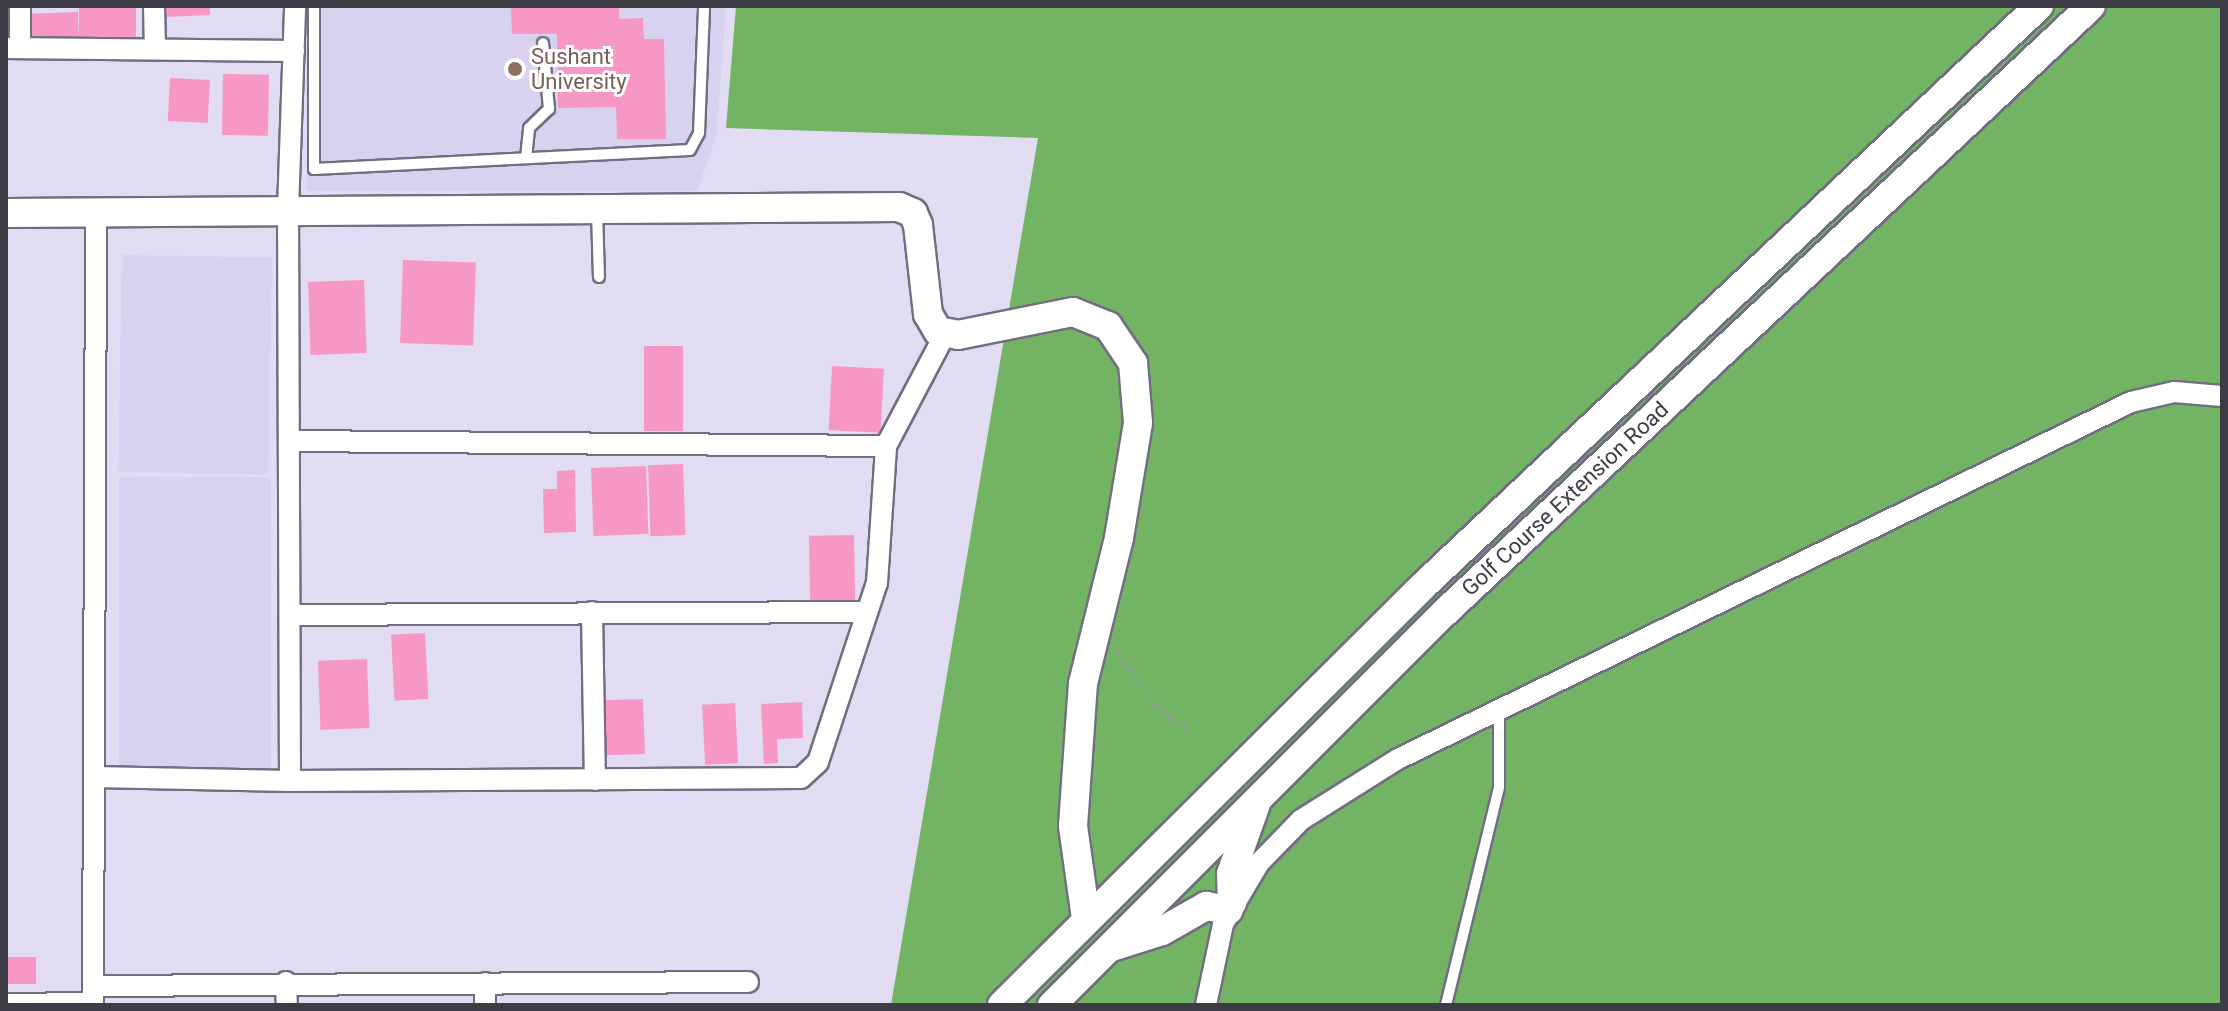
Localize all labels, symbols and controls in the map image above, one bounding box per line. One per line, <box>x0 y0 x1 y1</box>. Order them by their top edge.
place label: Sushant University <box>531 43 627 94</box>
marker: Sushant University <box>506 60 524 78</box>
street label: Golf Course Extension Road <box>1456 396 1674 602</box>

